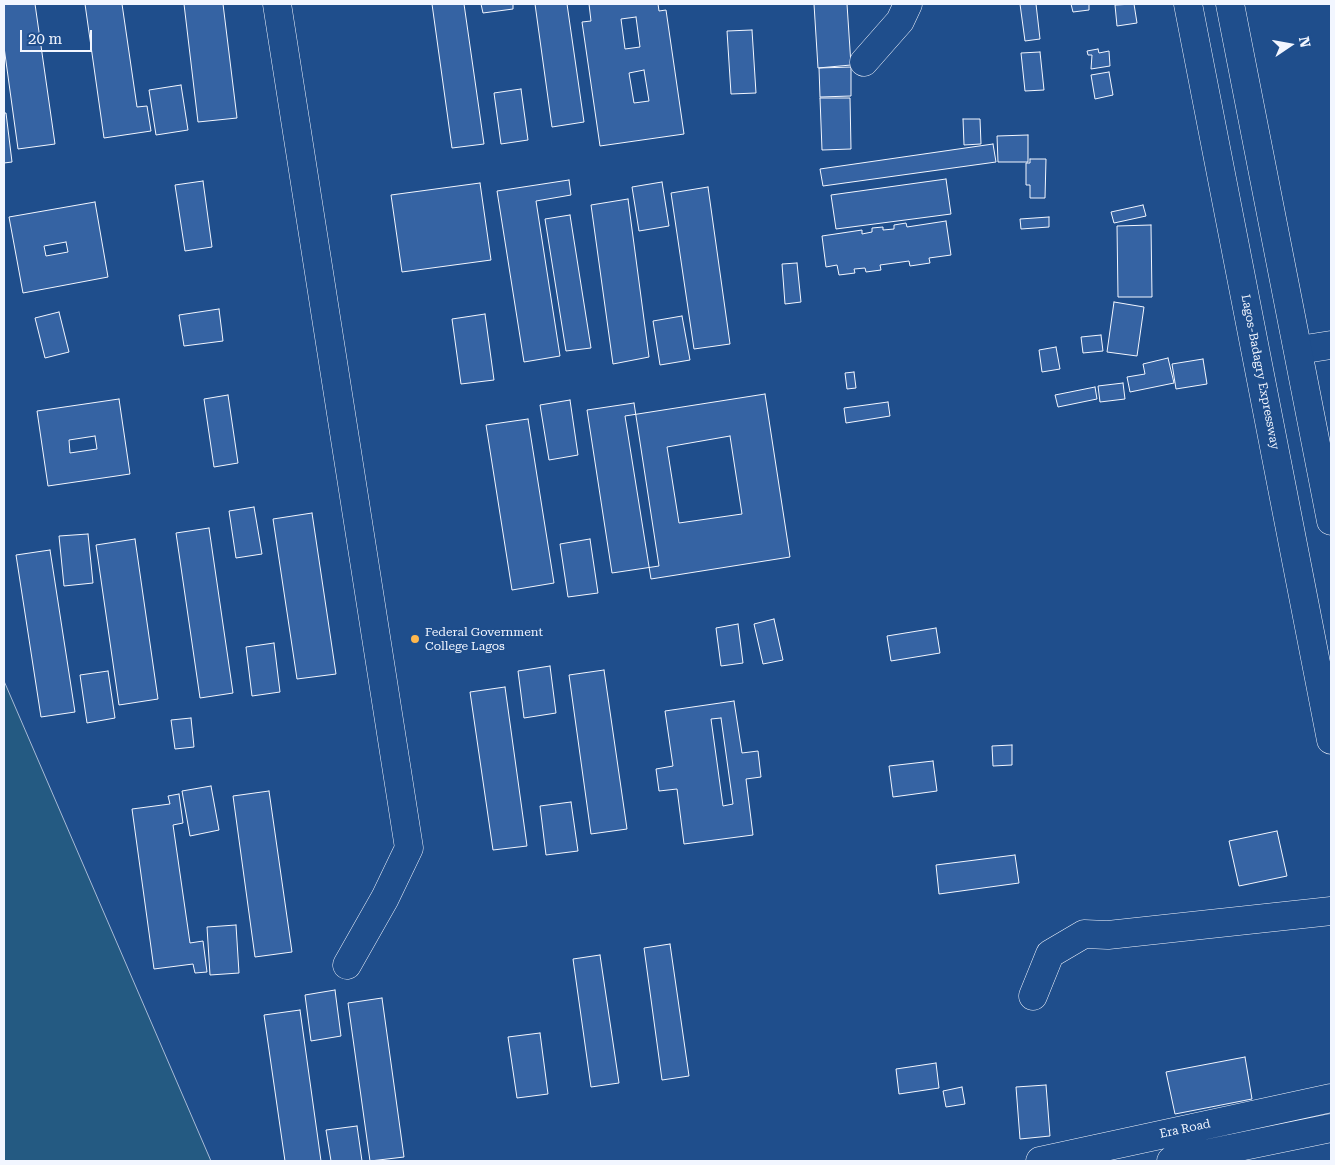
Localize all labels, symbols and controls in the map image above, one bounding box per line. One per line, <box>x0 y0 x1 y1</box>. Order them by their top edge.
scale bar <box>22 20 95 52</box>
north arrow <box>1265 20 1315 70</box>
text: 20 m <box>28 30 62 48</box>
text: N <box>1296 35 1314 49</box>
street label: Lagos-Badagry Expressway <box>1238 293 1282 451</box>
place label: Federal Government College Lagos <box>425 625 543 653</box>
marker: Federal Government College Lagos <box>409 633 421 645</box>
street label: Era Road <box>1158 1117 1212 1141</box>

